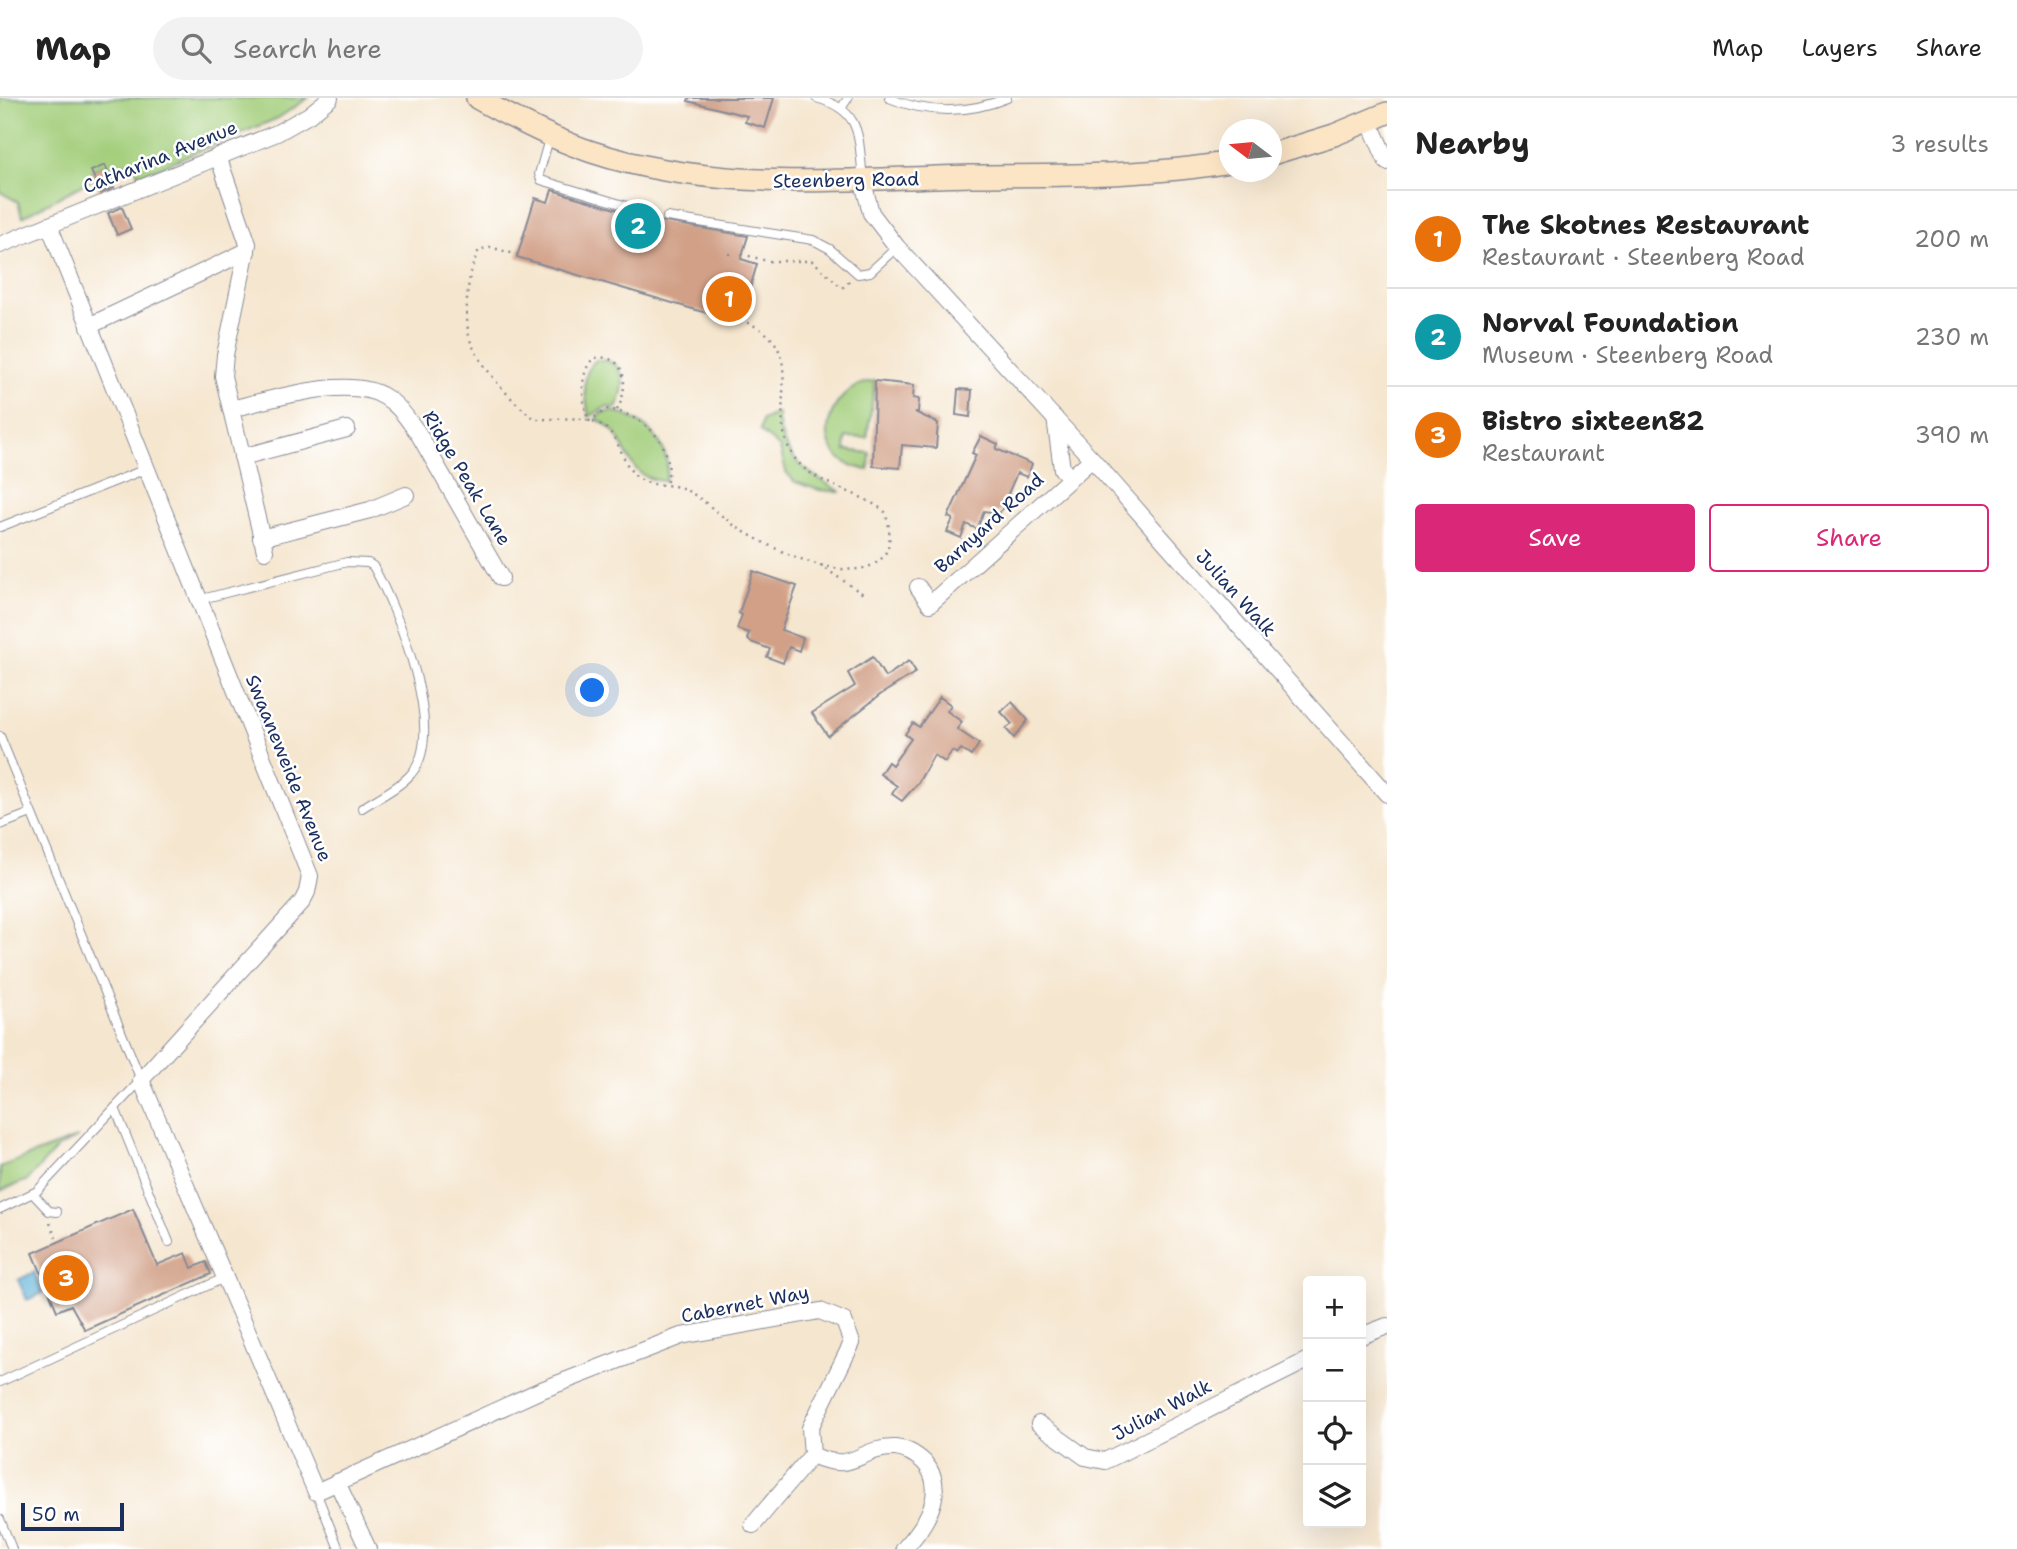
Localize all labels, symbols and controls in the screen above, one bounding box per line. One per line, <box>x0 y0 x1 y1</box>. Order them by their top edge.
search box <box>153 17 643 80</box>
text: Map <box>35 26 111 71</box>
icon: search <box>177 29 215 67</box>
text: Search here <box>233 31 382 66</box>
text: Map <box>1712 32 1763 64</box>
text: Layers <box>1801 32 1878 64</box>
text: Share <box>1916 32 1982 64</box>
street label: Catharina Avenue <box>79 115 241 199</box>
north arrow <box>1219 119 1282 182</box>
text: Nearby <box>1415 123 1530 164</box>
text: 3 results <box>1890 129 1989 159</box>
street label: Steenberg Road <box>773 166 919 194</box>
pin: 2 <box>615 200 661 252</box>
text: The Skotnes Restaurant <box>1482 207 1809 242</box>
text: 1 <box>1433 224 1443 254</box>
text: 200 m <box>1914 224 1989 254</box>
text: Restaurant · Steenberg Road <box>1482 242 1805 272</box>
pin: 1 <box>706 273 752 325</box>
text: Norval Foundation <box>1482 305 1738 340</box>
text: 2 <box>1430 322 1446 352</box>
text: 230 m <box>1915 322 1989 352</box>
text: Museum · Steenberg Road <box>1482 340 1773 370</box>
text: Bistro sixteen82 <box>1482 403 1704 438</box>
street label: Ridge Peak Lane <box>417 406 517 550</box>
text: 3 <box>1430 420 1446 450</box>
text: 390 m <box>1915 420 1989 450</box>
text: Restaurant <box>1482 438 1605 468</box>
street label: Barnyard Road <box>929 467 1049 579</box>
button: Save <box>1415 504 1695 572</box>
button: Share <box>1709 504 1989 572</box>
street label: Julian Walk <box>1190 544 1282 642</box>
street label: Swaaneweide Avenue <box>240 671 338 865</box>
your location <box>575 673 609 707</box>
pin: 3 <box>43 1252 89 1304</box>
map controls <box>1303 1276 1366 1528</box>
button: + <box>1303 1276 1366 1339</box>
street label: Cabernet Way <box>679 1279 811 1329</box>
button: − <box>1303 1339 1366 1402</box>
street label: Julian Walk <box>1108 1373 1216 1447</box>
button: locate <box>1303 1402 1366 1465</box>
button: layers <box>1303 1465 1366 1528</box>
scale bar <box>21 1500 124 1532</box>
text: 50 m <box>32 1502 80 1527</box>

